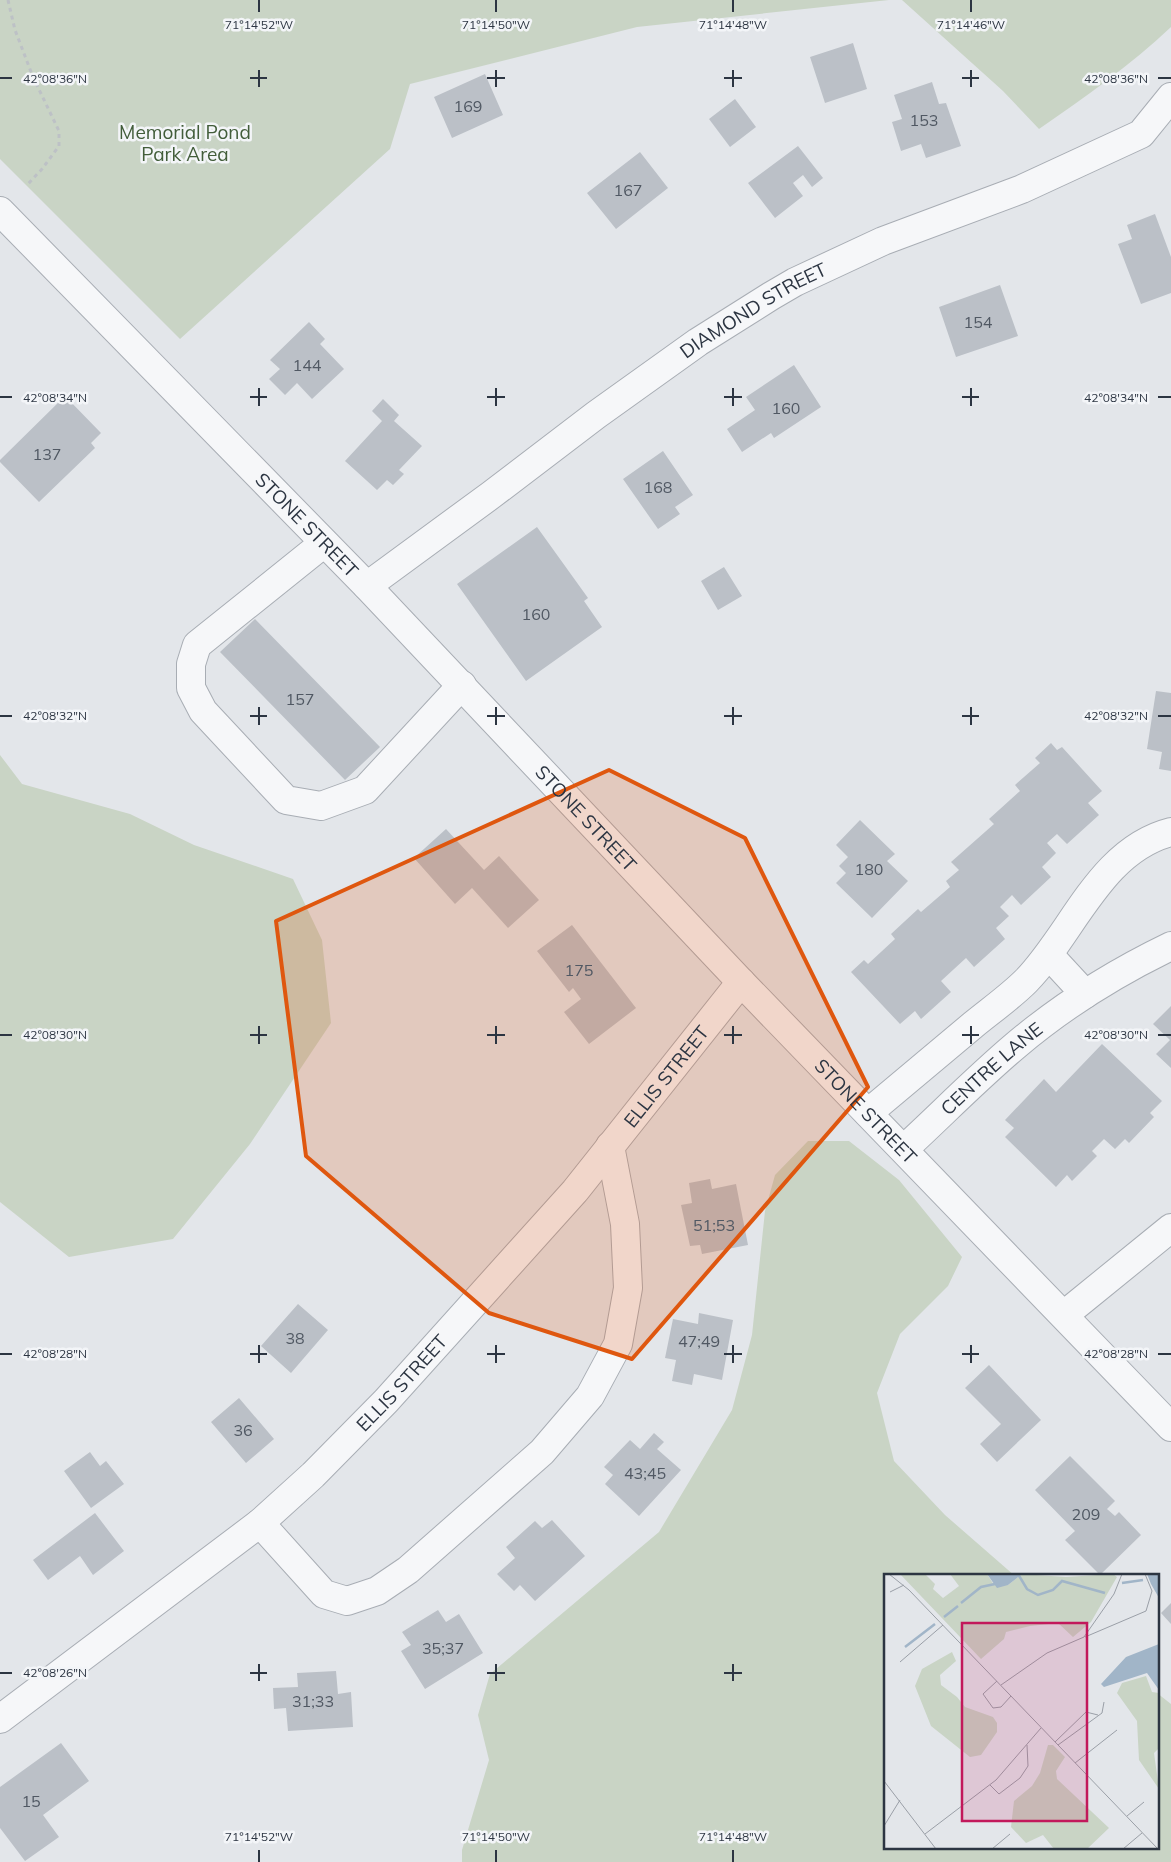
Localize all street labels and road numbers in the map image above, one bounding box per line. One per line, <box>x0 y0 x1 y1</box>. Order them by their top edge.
street label: DIAMOND STREET <box>675 257 831 363</box>
street label: STONE STREET <box>251 467 364 582</box>
street label: STONE STREET <box>530 760 642 877</box>
street label: CENTRE LANE <box>935 1017 1047 1120</box>
street label: ELLIS STREET <box>618 1020 714 1132</box>
street label: STONE STREET <box>810 1054 922 1169</box>
street label: ELLIS STREET <box>351 1329 453 1436</box>

